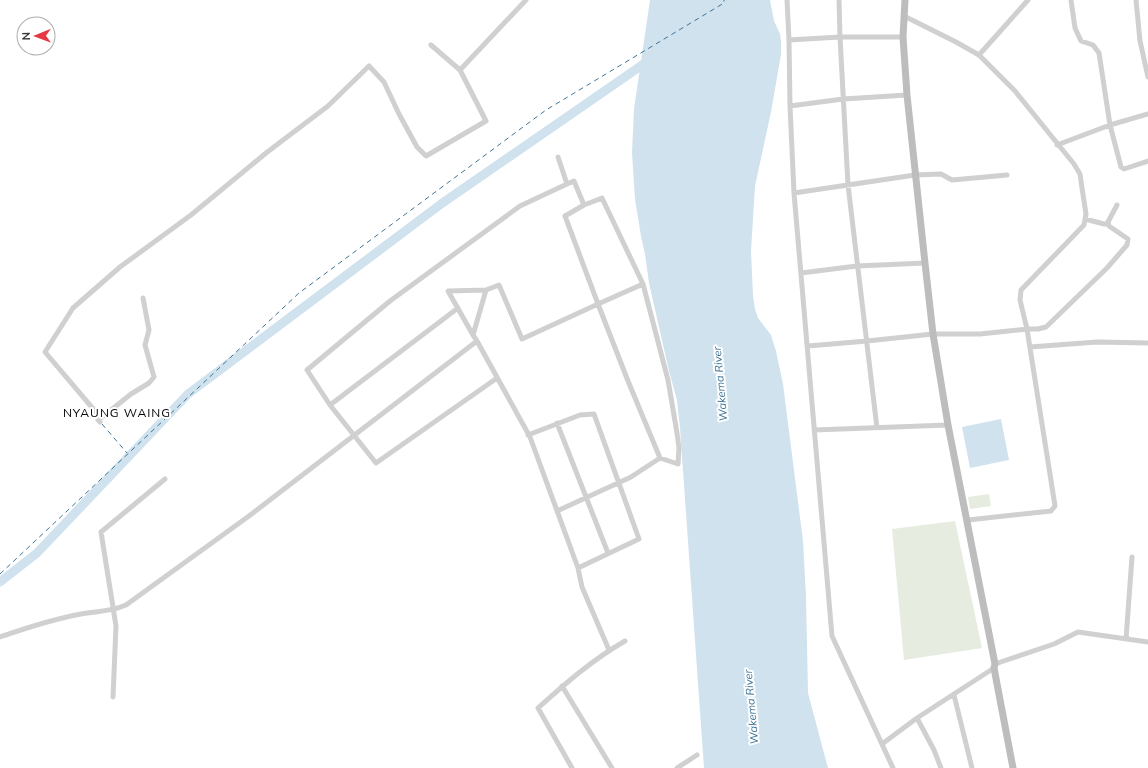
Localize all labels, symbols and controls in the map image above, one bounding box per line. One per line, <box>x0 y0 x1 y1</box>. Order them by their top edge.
north arrow <box>16 16 56 56</box>
text: N <box>19 32 33 40</box>
water label: Wakema River <box>710 345 730 422</box>
district label: NYAUNG WAING <box>63 405 171 420</box>
water label: Wakema River <box>741 668 761 745</box>

